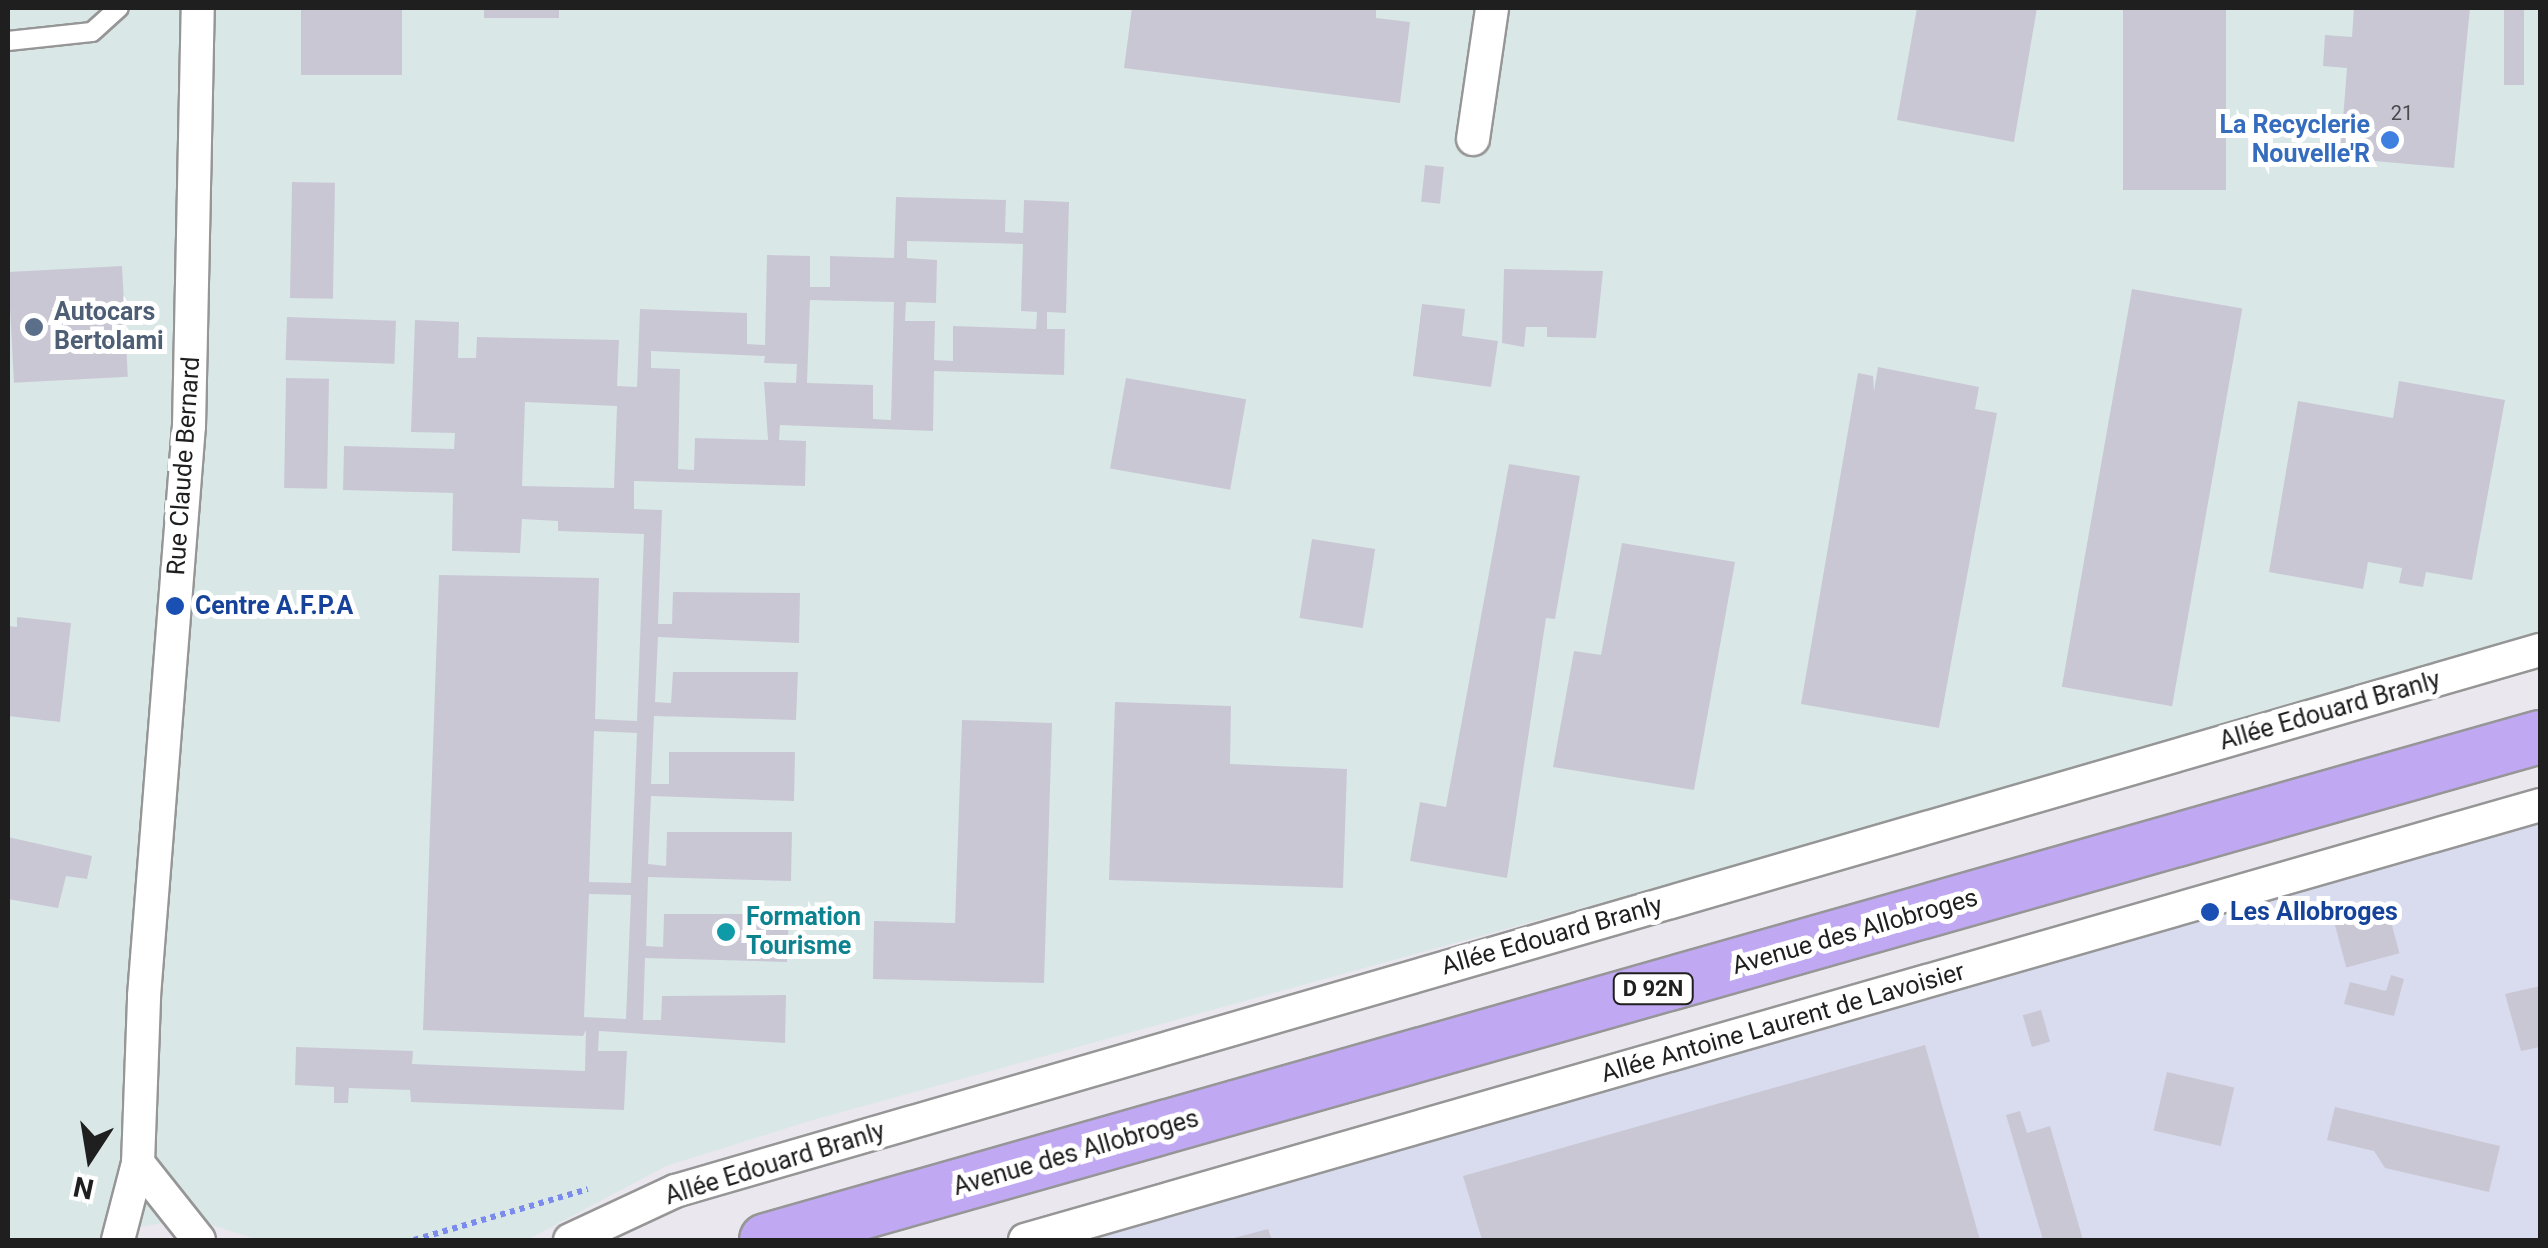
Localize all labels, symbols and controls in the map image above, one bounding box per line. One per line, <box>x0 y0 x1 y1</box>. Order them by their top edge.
house number: 21 <box>2391 101 2413 125</box>
place label: La Recyclerie Nouvelle'R <box>2219 111 2370 170</box>
marker: La Recyclerie Nouvelle'R <box>2379 129 2401 151</box>
place label: Autocars Bertolami <box>54 298 164 357</box>
marker: Autocars Bertolami <box>23 316 45 338</box>
street label: Rue Claude Bernard <box>161 356 207 576</box>
place label: Centre A.F.P.A <box>195 591 353 621</box>
marker: Centre A.F.P.A <box>164 595 186 617</box>
street label: Allée Edouard Branly <box>2216 665 2444 757</box>
street label: Avenue des Allobroges <box>1729 883 1981 981</box>
street label: Allée Edouard Branly <box>1438 890 1666 982</box>
place label: Les Allobroges <box>2230 897 2398 927</box>
marker: Les Allobroges <box>2199 901 2221 923</box>
place label: Formation Tourisme <box>746 903 861 962</box>
marker: Formation Tourisme <box>715 921 737 943</box>
street label: Allée Antoine Laurent de Lavoisier <box>1598 957 1968 1089</box>
road number: D 92N <box>1610 972 1696 1006</box>
street label: Avenue des Allobroges <box>950 1104 1202 1202</box>
north arrow <box>40 1108 140 1208</box>
street label: Allée Edouard Branly <box>661 1116 889 1212</box>
text: N <box>71 1170 97 1206</box>

